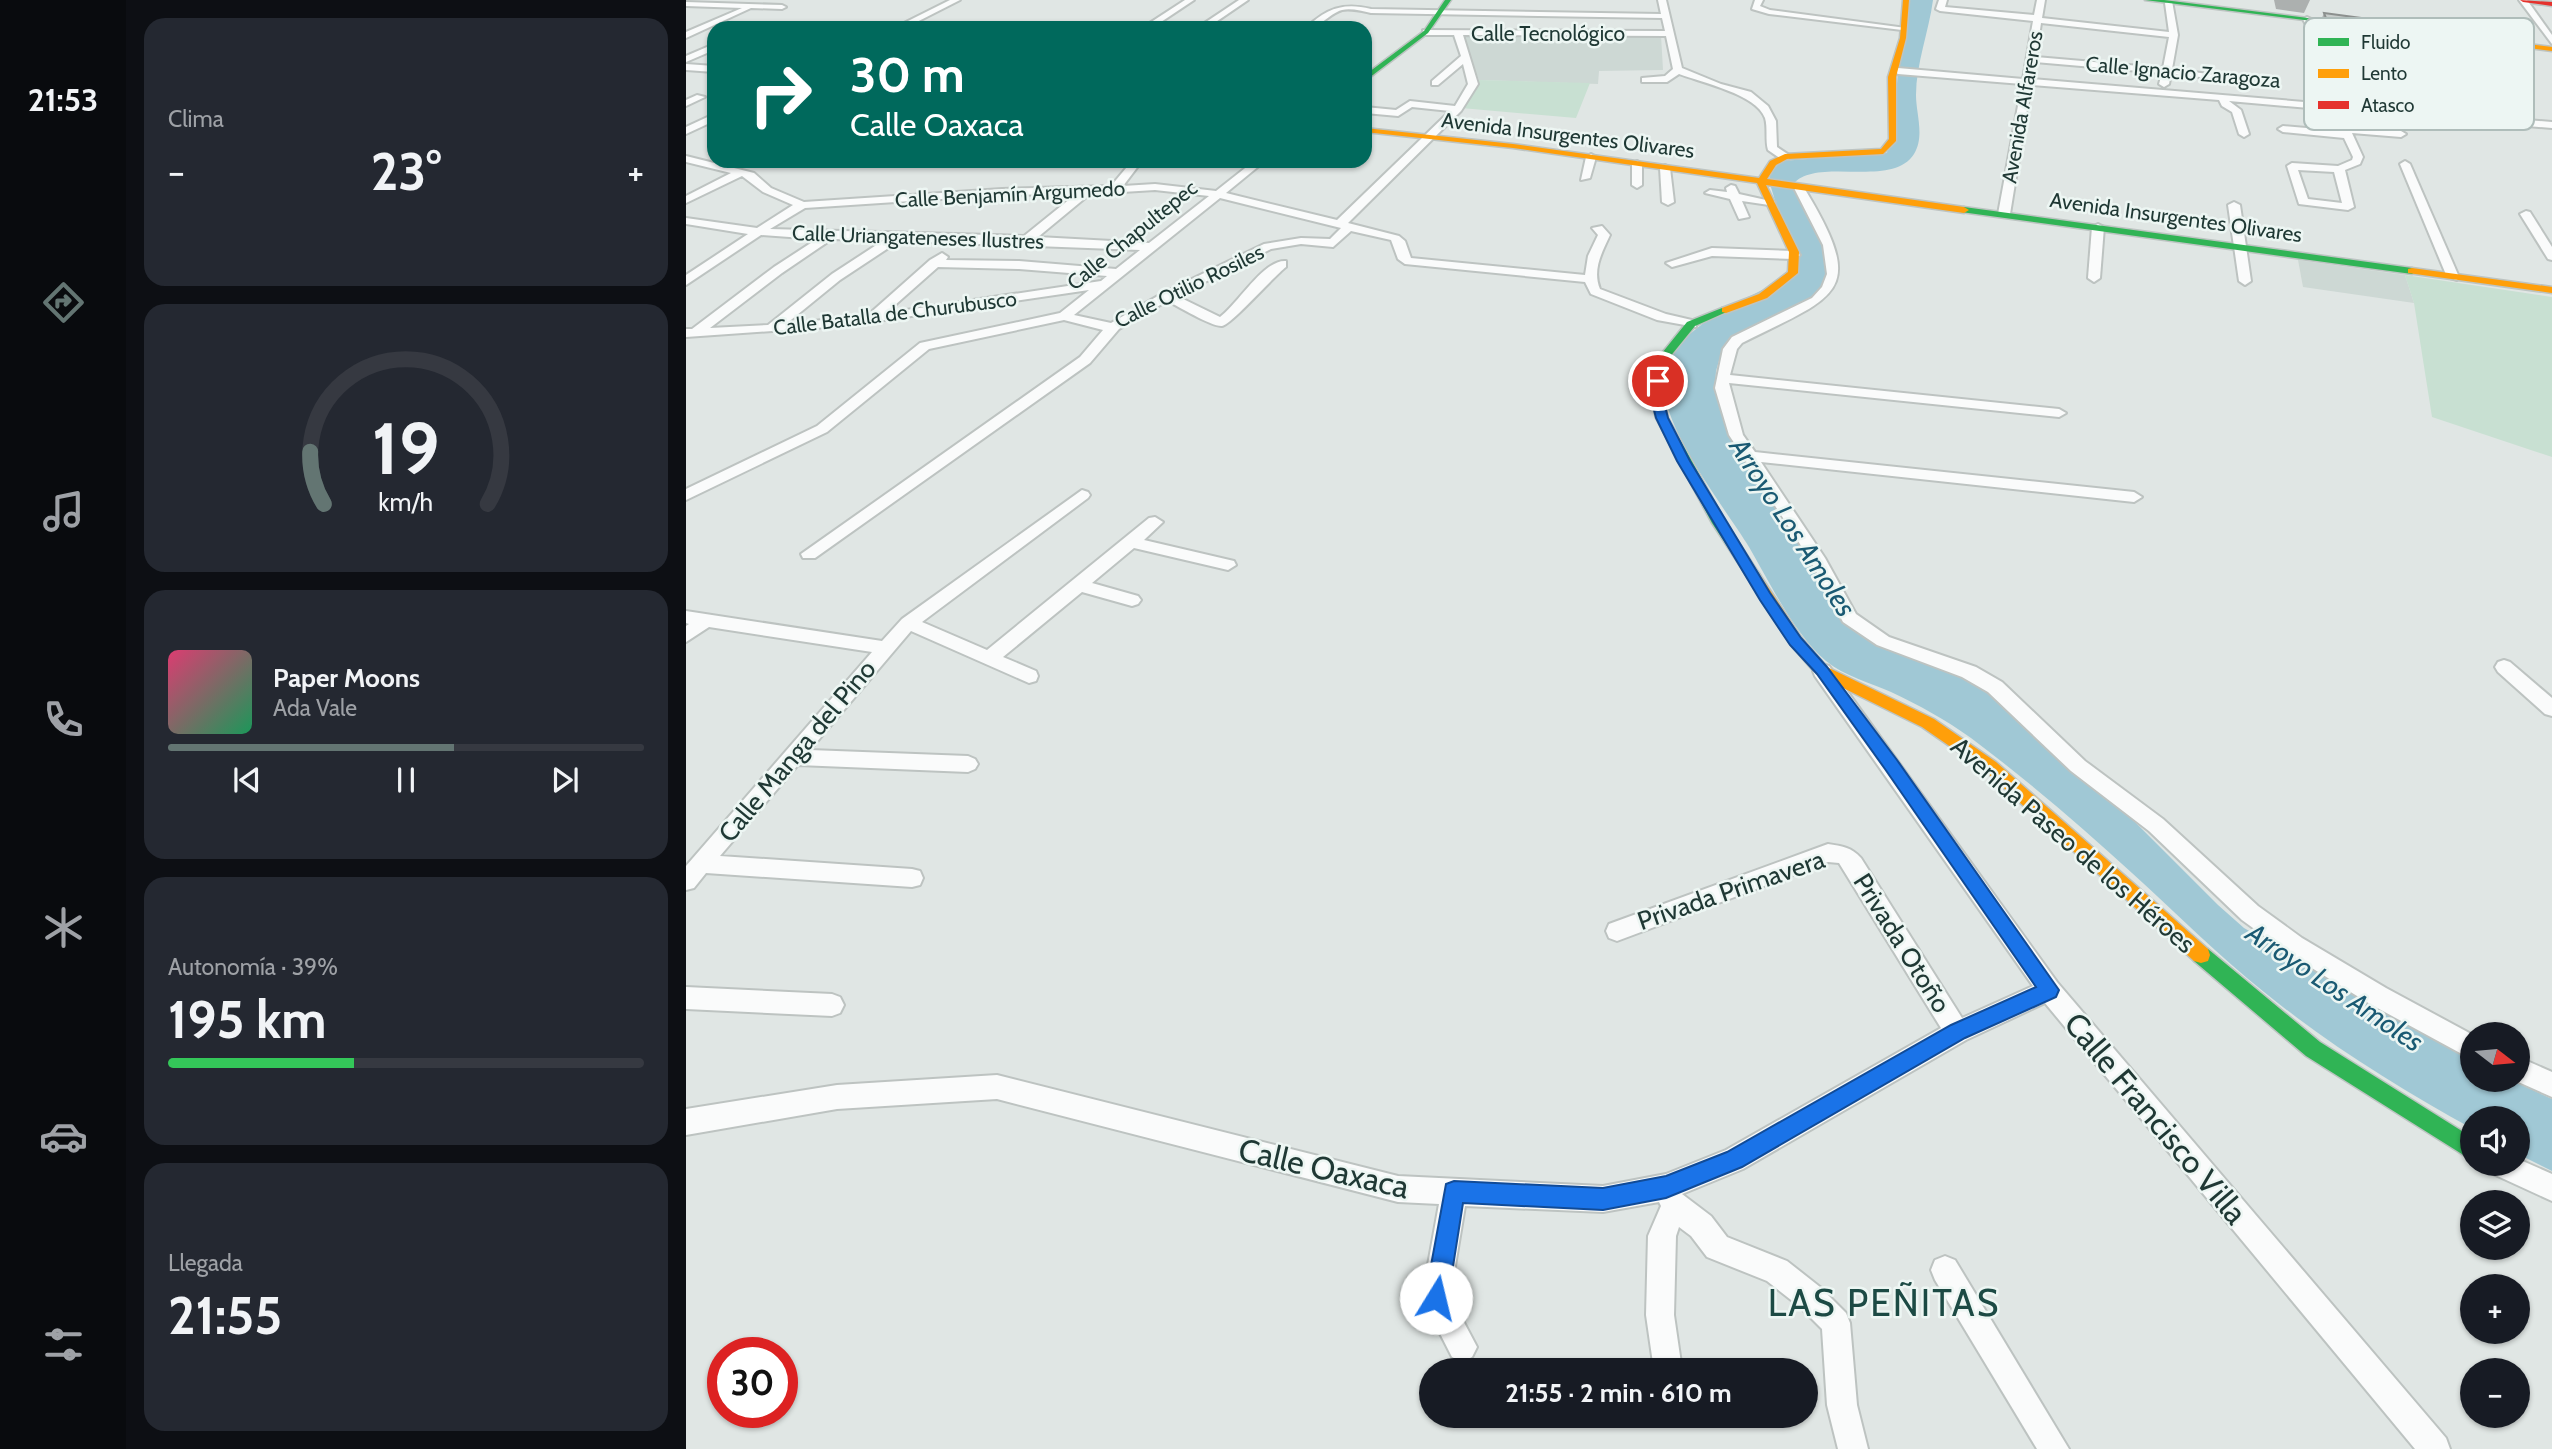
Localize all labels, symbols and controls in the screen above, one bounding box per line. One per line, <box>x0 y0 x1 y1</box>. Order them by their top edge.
legend <box>2304 18 2534 130</box>
street label: Calle Tecnológico <box>1471 21 1625 46</box>
street label: Avenida Alfareros <box>1996 29 2048 185</box>
text: Fluido <box>2361 31 2410 54</box>
text: 30 m <box>850 45 965 104</box>
icon: right <box>735 49 826 140</box>
street label: Calle Ignacio Zaragoza <box>2084 51 2282 93</box>
text: Lento <box>2361 62 2407 85</box>
text: 21:53 <box>28 80 98 119</box>
text: Atasco <box>2361 94 2415 117</box>
text: Clima <box>168 105 224 133</box>
text: Calle Oaxaca <box>850 105 1024 144</box>
street label: Avenida Insurgentes Olivares <box>1440 107 1696 163</box>
text: 23° <box>371 140 441 203</box>
text: − <box>168 148 185 195</box>
text: + <box>627 148 644 195</box>
street label: Calle Benjamín Argumedo <box>894 175 1126 214</box>
street label: Calle Chapultepec <box>1062 175 1202 295</box>
street label: Avenida Insurgentes Olivares <box>2048 187 2304 247</box>
street label: Calle Uriangateneses Ilustres <box>792 220 1045 254</box>
street label: Calle Otilio Rosiles <box>1110 239 1268 333</box>
icon: directions <box>39 278 88 327</box>
street label: Calle Batalla de Churubusco <box>772 286 1018 340</box>
pin <box>1628 351 1688 411</box>
icon: arrive <box>1639 362 1677 400</box>
text: 19 <box>372 405 440 493</box>
water label: Arroyo Los Amoles <box>1721 430 1863 623</box>
icon: music <box>39 487 88 536</box>
text: km/h <box>379 487 433 517</box>
street label: Calle Manga del Pino <box>712 653 882 849</box>
text: Paper Moons <box>273 662 420 694</box>
text: Ada Vale <box>273 694 357 722</box>
icon: phone <box>39 695 88 744</box>
street label: Avenida Paseo de los Héroes <box>1944 730 2202 960</box>
icon: previous <box>228 761 266 799</box>
icon: pause <box>387 761 425 799</box>
icon: next <box>546 761 584 799</box>
street label: Privada Primavera <box>1633 843 1829 937</box>
street label: Privada Otoño <box>1847 867 1957 1019</box>
icon: climate <box>39 903 88 952</box>
water label: Arroyo Los Amoles <box>2238 914 2430 1059</box>
text: Autonomía · 39% <box>168 953 338 981</box>
text: 195 km <box>168 988 326 1051</box>
street label: Calle Francisco Villa <box>2056 1004 2256 1232</box>
north arrow <box>2460 1022 2530 1092</box>
map controls <box>2460 1022 2530 1428</box>
button: sound <box>2460 1106 2530 1176</box>
icon: car <box>39 1112 88 1161</box>
street label: Calle Oaxaca <box>1235 1129 1414 1207</box>
button: layers <box>2460 1190 2530 1260</box>
text: Llegada <box>168 1249 243 1277</box>
position arrow <box>1399 1261 1473 1335</box>
button: + <box>2460 1274 2530 1344</box>
district label: LAS PEÑITAS <box>1768 1280 2000 1325</box>
text: 21:55 <box>168 1284 282 1347</box>
icon: filters <box>39 1320 88 1369</box>
speed limit sign: 30 <box>707 1337 798 1428</box>
button: − <box>2460 1358 2530 1428</box>
text: 21:55 · 2 min · 610 m <box>1505 1377 1732 1409</box>

